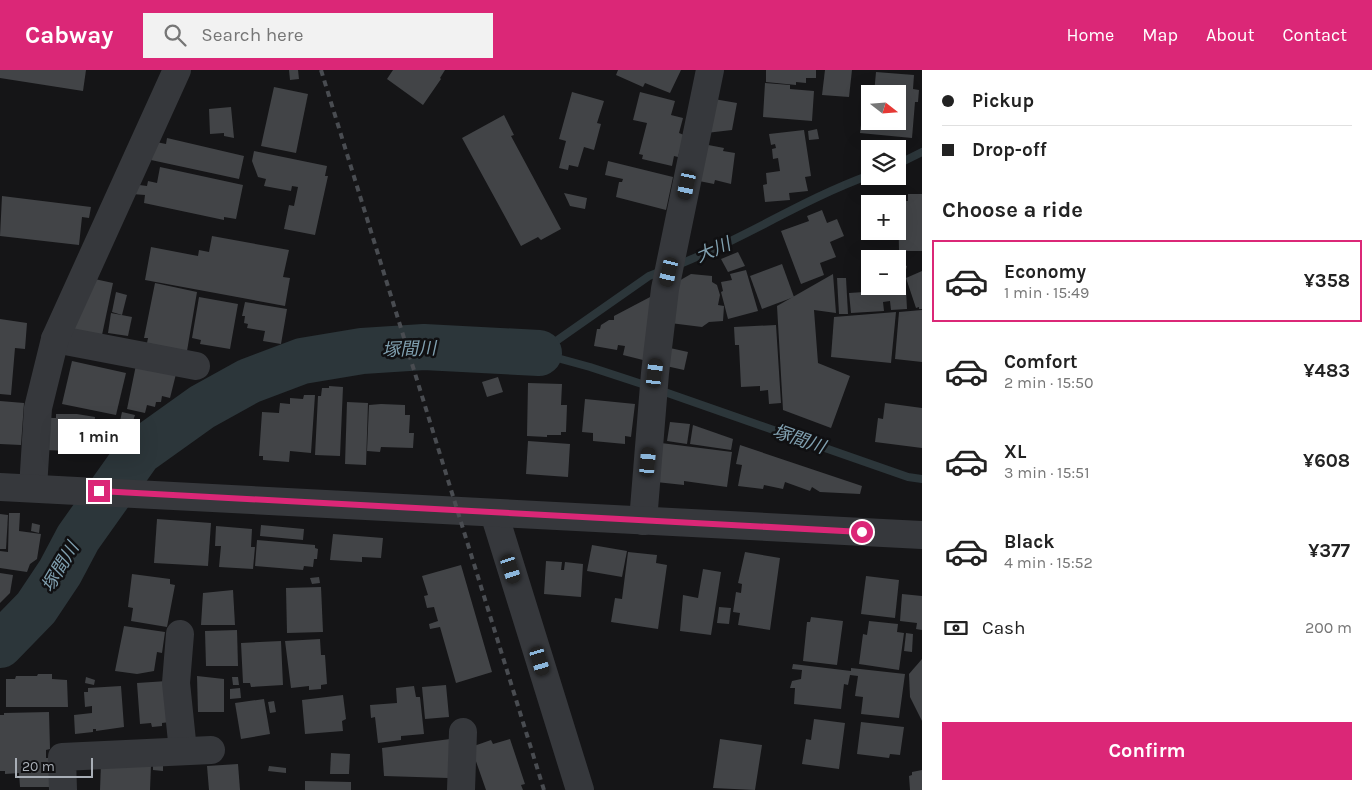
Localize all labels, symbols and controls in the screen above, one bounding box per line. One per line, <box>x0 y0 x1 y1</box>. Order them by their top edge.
search box <box>143 13 493 58</box>
text: Cabway <box>25 21 113 49</box>
icon: search <box>161 21 189 49</box>
text: Search here <box>201 24 304 46</box>
text: Home <box>1066 24 1114 46</box>
text: Map <box>1142 24 1178 46</box>
text: About <box>1206 24 1255 46</box>
text: Contact <box>1283 24 1347 46</box>
north arrow <box>861 85 906 130</box>
map controls <box>861 85 906 295</box>
text: Pickup <box>972 90 1034 112</box>
text: Drop-off <box>972 139 1047 161</box>
button: layers <box>861 140 906 185</box>
car <box>676 169 697 201</box>
button: + <box>861 195 906 240</box>
text: Choose a ride <box>942 197 1083 223</box>
water label: 大川 <box>692 232 736 267</box>
button: − <box>861 250 906 295</box>
car <box>658 256 679 288</box>
icon: car <box>944 259 989 304</box>
text: Economy <box>1004 261 1086 283</box>
text: ¥358 <box>1304 270 1350 292</box>
text: 1 min · 15:49 <box>1004 283 1089 302</box>
water label: 塚間川 <box>382 337 438 361</box>
icon: car <box>944 349 989 394</box>
text: Comfort <box>1004 351 1078 373</box>
car <box>645 357 664 389</box>
text: ¥483 <box>1303 360 1350 382</box>
text: 2 min · 15:50 <box>1004 373 1093 392</box>
callout: 1 min <box>58 418 140 454</box>
water label: 塚間川 <box>770 420 830 459</box>
text: 1 min <box>79 427 119 446</box>
icon: car <box>944 439 989 484</box>
text: XL <box>1004 441 1026 463</box>
car <box>639 446 656 478</box>
text: ¥608 <box>1303 450 1350 472</box>
text: 3 min · 15:51 <box>1004 463 1089 482</box>
route end <box>88 480 110 502</box>
route start <box>851 521 873 543</box>
icon: car <box>944 529 989 574</box>
text: Black <box>1004 531 1055 553</box>
water label: 塚間川 <box>37 536 84 596</box>
text: ¥377 <box>1308 540 1350 562</box>
car <box>499 552 522 586</box>
text: 4 min · 15:52 <box>1004 553 1093 572</box>
icon: cash <box>942 614 970 642</box>
text: Cash <box>982 617 1026 639</box>
text: 200 m <box>1305 618 1352 637</box>
car <box>528 644 551 678</box>
button: Confirm <box>942 722 1352 780</box>
scale bar <box>15 755 92 778</box>
text: 20 m <box>22 758 55 775</box>

